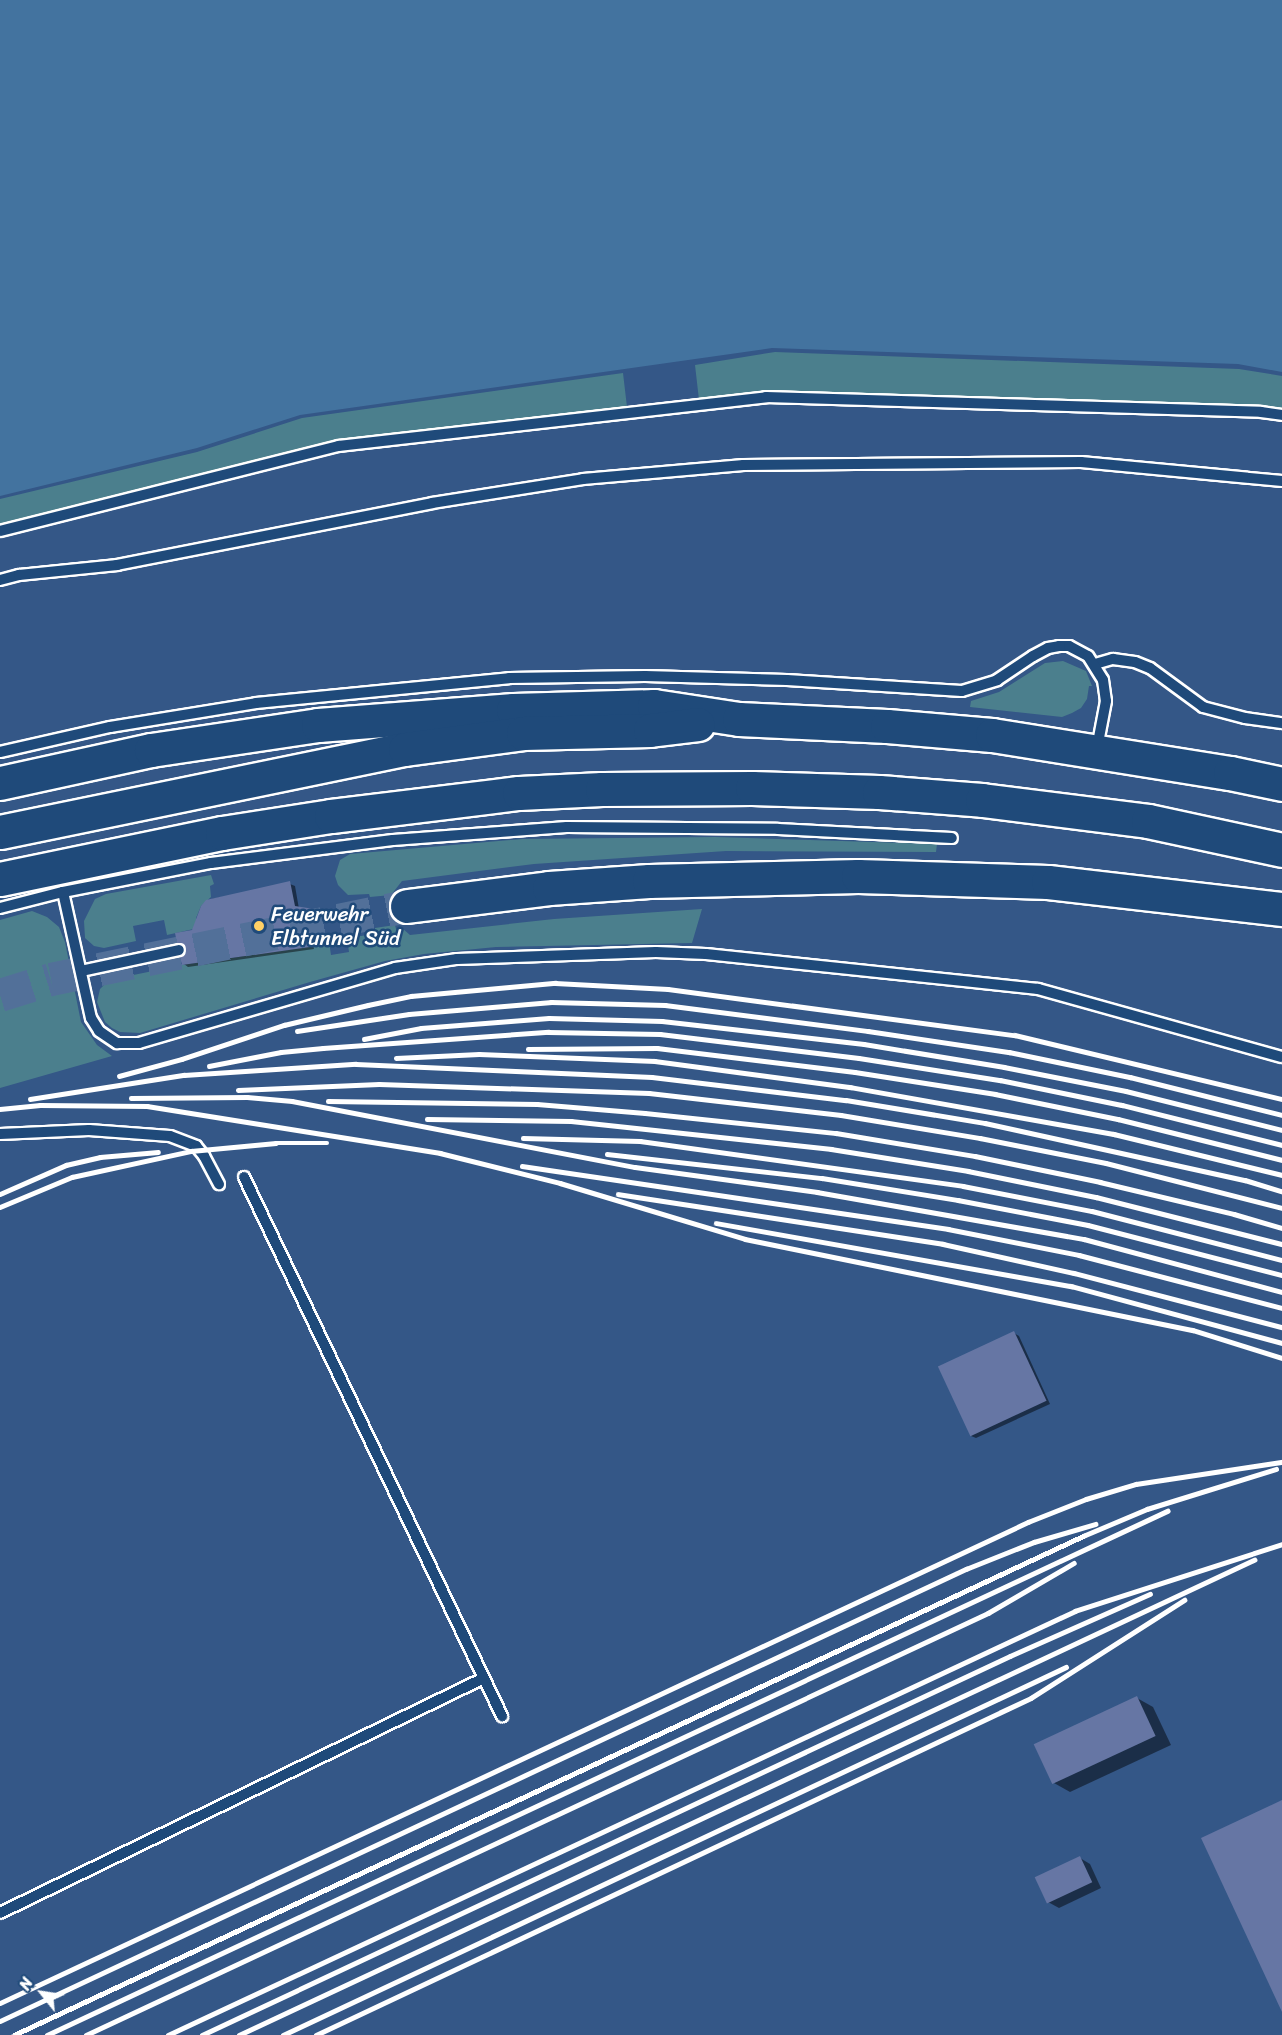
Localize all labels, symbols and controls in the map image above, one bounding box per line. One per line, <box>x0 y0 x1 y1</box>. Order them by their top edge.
place label: Feuerwehr Elbtunnel Süd <box>271 901 400 951</box>
marker: Feuerwehr Elbtunnel Süd <box>252 919 266 933</box>
north arrow <box>12 1963 72 2023</box>
text: N <box>11 1972 41 1996</box>

